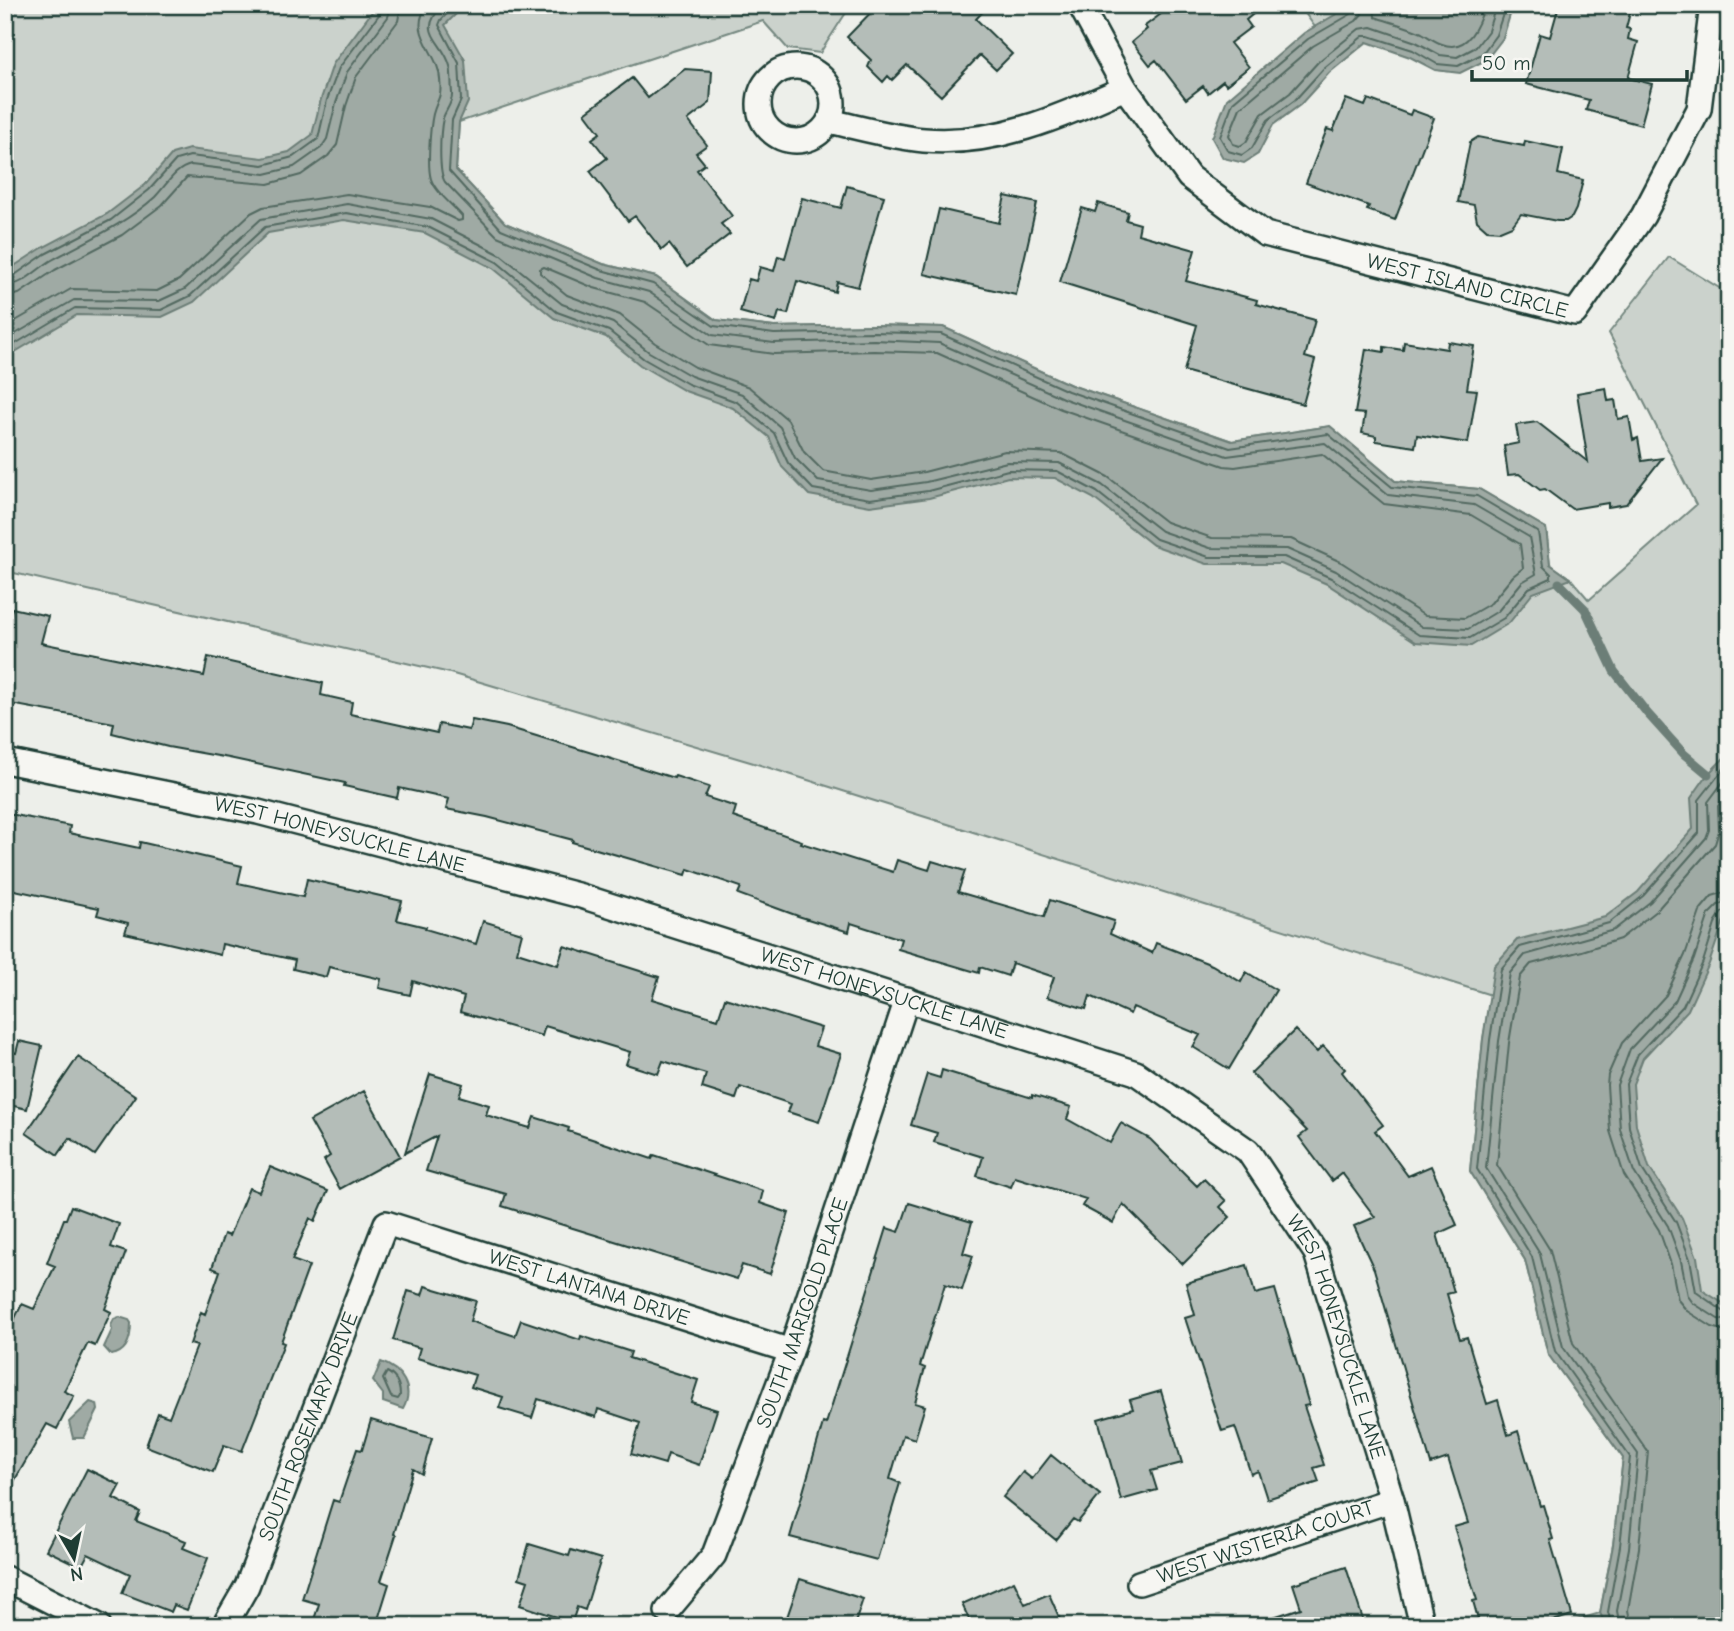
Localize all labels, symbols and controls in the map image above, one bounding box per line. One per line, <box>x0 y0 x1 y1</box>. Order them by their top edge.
scale bar <box>1472 38 1687 82</box>
text: 50 m <box>1482 51 1531 75</box>
street label: WEST ISLAND CIRCLE <box>1364 248 1571 323</box>
street label: WEST HONEYSUCKLE LANE <box>212 791 468 877</box>
street label: WEST HONEYSUCKLE LANE <box>757 942 1011 1043</box>
street label: SOUTH MARIGOLD PLACE <box>751 1194 853 1431</box>
street label: WEST HONEYSUCKLE LANE <box>1282 1210 1391 1462</box>
street label: WEST LANTANA DRIVE <box>486 1244 693 1330</box>
street label: SOUTH ROSEMARY DRIVE <box>253 1309 363 1544</box>
street label: WEST WISTERIA COURT <box>1154 1495 1377 1588</box>
north arrow <box>38 1522 108 1592</box>
text: N <box>69 1562 84 1586</box>

